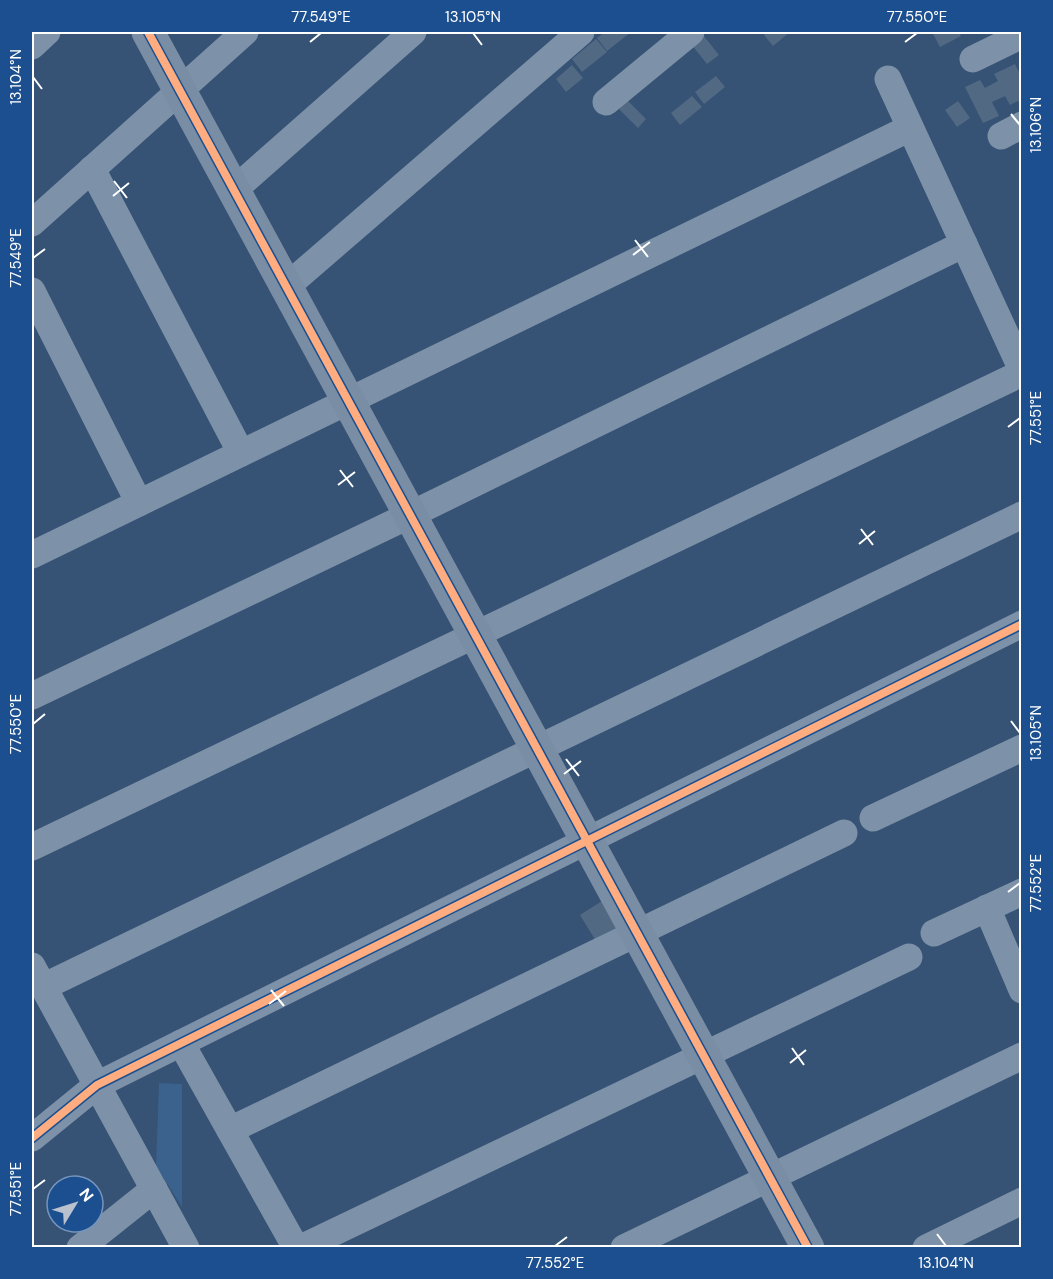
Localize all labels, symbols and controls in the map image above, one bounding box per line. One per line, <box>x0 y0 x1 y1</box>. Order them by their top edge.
text: 77.549°E <box>291 7 351 27</box>
text: 13.105°N <box>445 7 501 27</box>
text: 77.550°E <box>887 7 947 27</box>
text: 13.104°N <box>6 49 26 105</box>
text: 13.106°N <box>1026 97 1046 153</box>
text: 77.549°E <box>6 228 26 288</box>
text: 77.551°E <box>1026 391 1046 445</box>
text: 77.550°E <box>6 694 26 754</box>
text: 13.105°N <box>1026 705 1046 761</box>
text: 77.552°E <box>1026 854 1046 912</box>
text: 77.551°E <box>6 1162 26 1216</box>
north arrow <box>45 1174 105 1234</box>
text: N <box>75 1184 98 1206</box>
text: 77.552°E <box>526 1253 584 1273</box>
text: 13.104°N <box>918 1253 974 1273</box>

